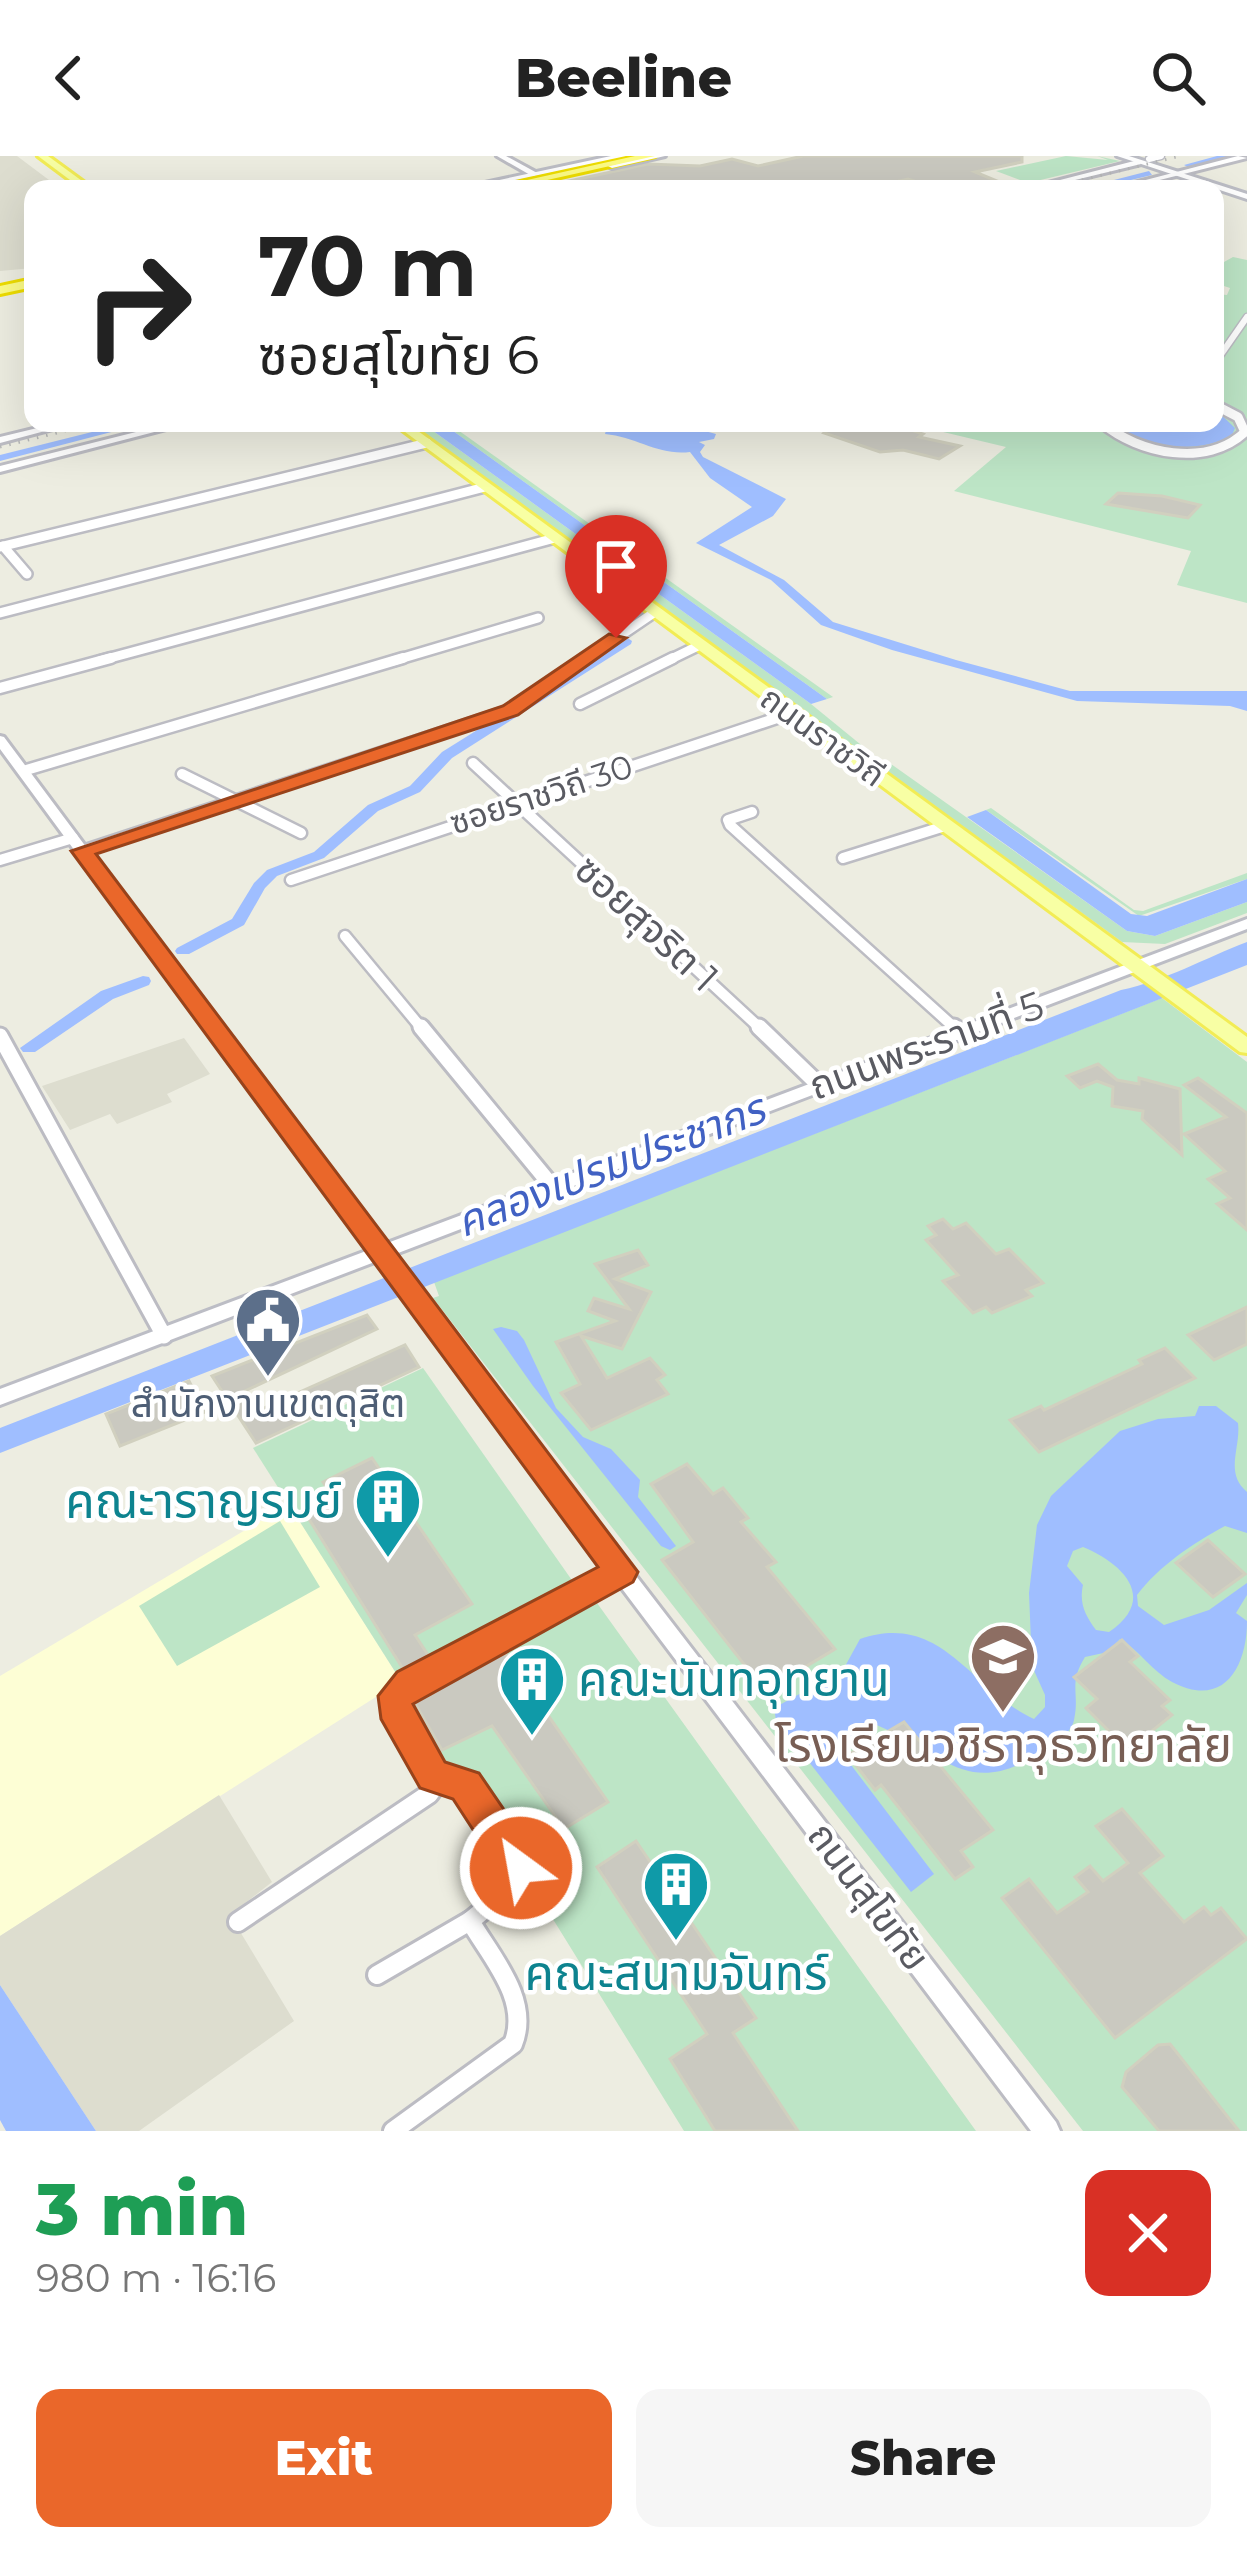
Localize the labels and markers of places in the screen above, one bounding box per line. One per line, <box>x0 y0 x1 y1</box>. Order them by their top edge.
pin <box>565 515 667 638</box>
public building icon: สำนักงานเขตดุสิต <box>233 1285 303 1379</box>
place label: สำนักงานเขตดุสิต <box>131 1379 405 1427</box>
building icon: คณะาราญรมย์ <box>353 1466 423 1560</box>
place label: คณะาราญรมย์ <box>65 1472 342 1530</box>
school or university icon: โรงเรียนวชิราวุธวิทยาลัย <box>968 1621 1038 1715</box>
building icon: คณะนันทอุทยาน <box>497 1644 567 1738</box>
place label: คณะนันทอุทยาน <box>578 1650 890 1709</box>
place label: โรงเรียนวชิราวุธวิทยาลัย <box>774 1716 1232 1775</box>
building icon: คณะสนามจันทร์ <box>641 1849 711 1943</box>
place label: คณะสนามจันทร์ <box>525 1944 829 2002</box>

